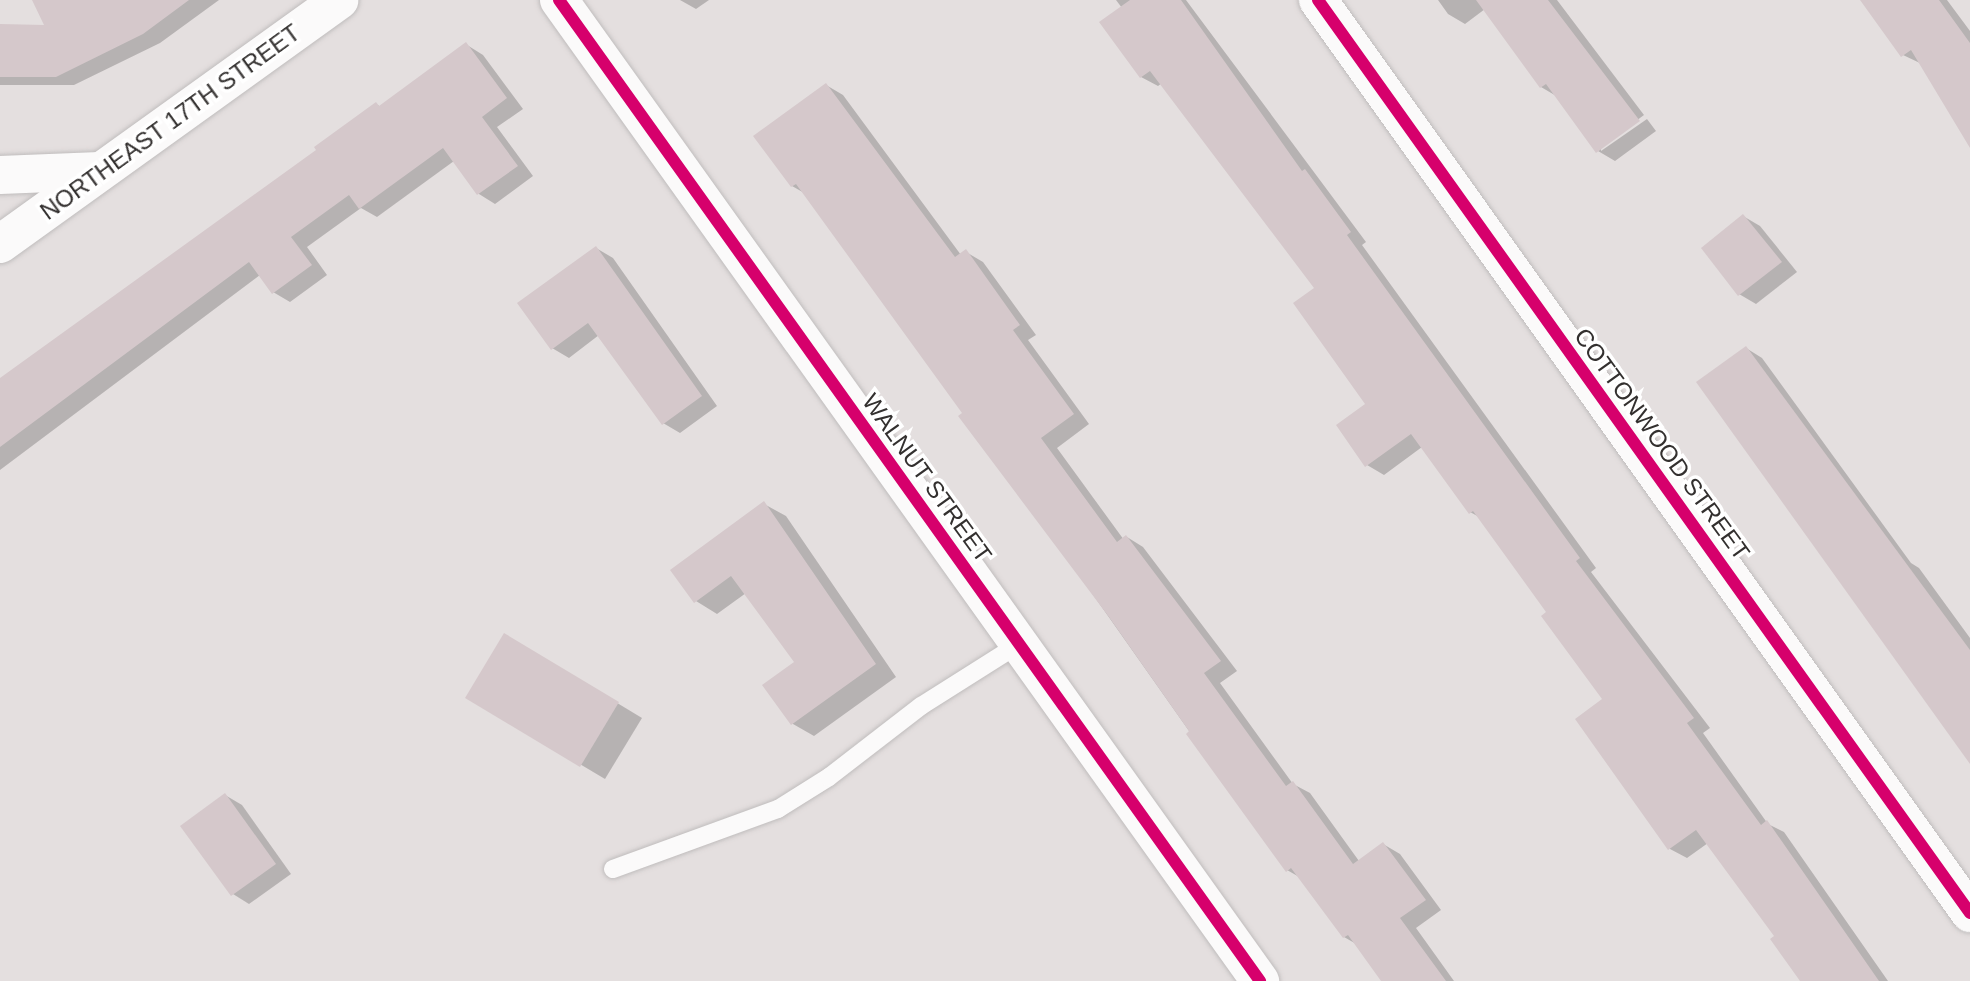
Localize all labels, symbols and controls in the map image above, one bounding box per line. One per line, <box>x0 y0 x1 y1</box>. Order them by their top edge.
street label: NORTHEAST 17TH STREET <box>34 18 306 226</box>
street label: COTTONWOOD STREET <box>1568 322 1756 566</box>
street label: WALNUT STREET <box>856 388 998 568</box>

